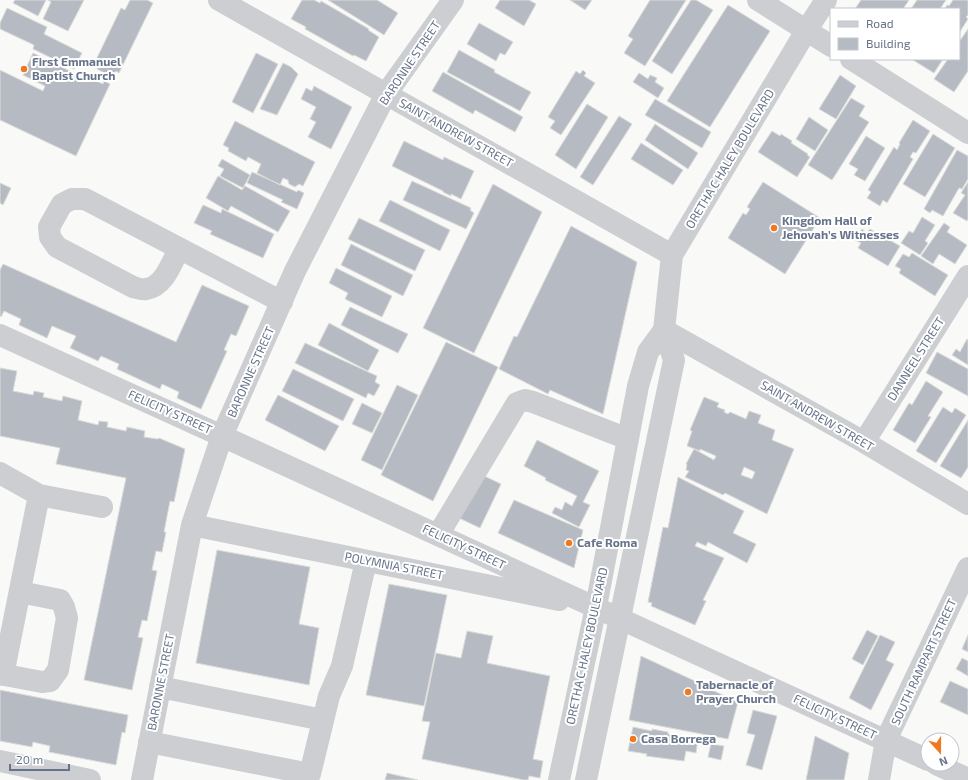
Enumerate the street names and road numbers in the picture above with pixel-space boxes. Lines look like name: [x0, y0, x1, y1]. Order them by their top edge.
street label: BARONNE STREET: [376, 18, 442, 107]
street label: ORETHA C HALEY BOULEVARD: [682, 86, 776, 231]
street label: SAINT ANDREW STREET: [397, 95, 516, 169]
street label: DANNEEL STREET: [884, 314, 946, 403]
street label: BARONNE STREET: [224, 324, 276, 419]
street label: SAINT ANDREW STREET: [758, 377, 877, 453]
street label: FELICITY STREET: [126, 386, 214, 436]
street label: FELICITY STREET: [421, 521, 508, 572]
street label: POLYMNIA STREET: [344, 549, 445, 581]
street label: ORETHA C HALEY BOULEVARD: [563, 566, 610, 726]
street label: SOUTH RAMPART STREET: [888, 596, 959, 727]
street label: BARONNE STREET: [144, 632, 176, 731]
street label: FELICITY STREET: [792, 691, 879, 742]

